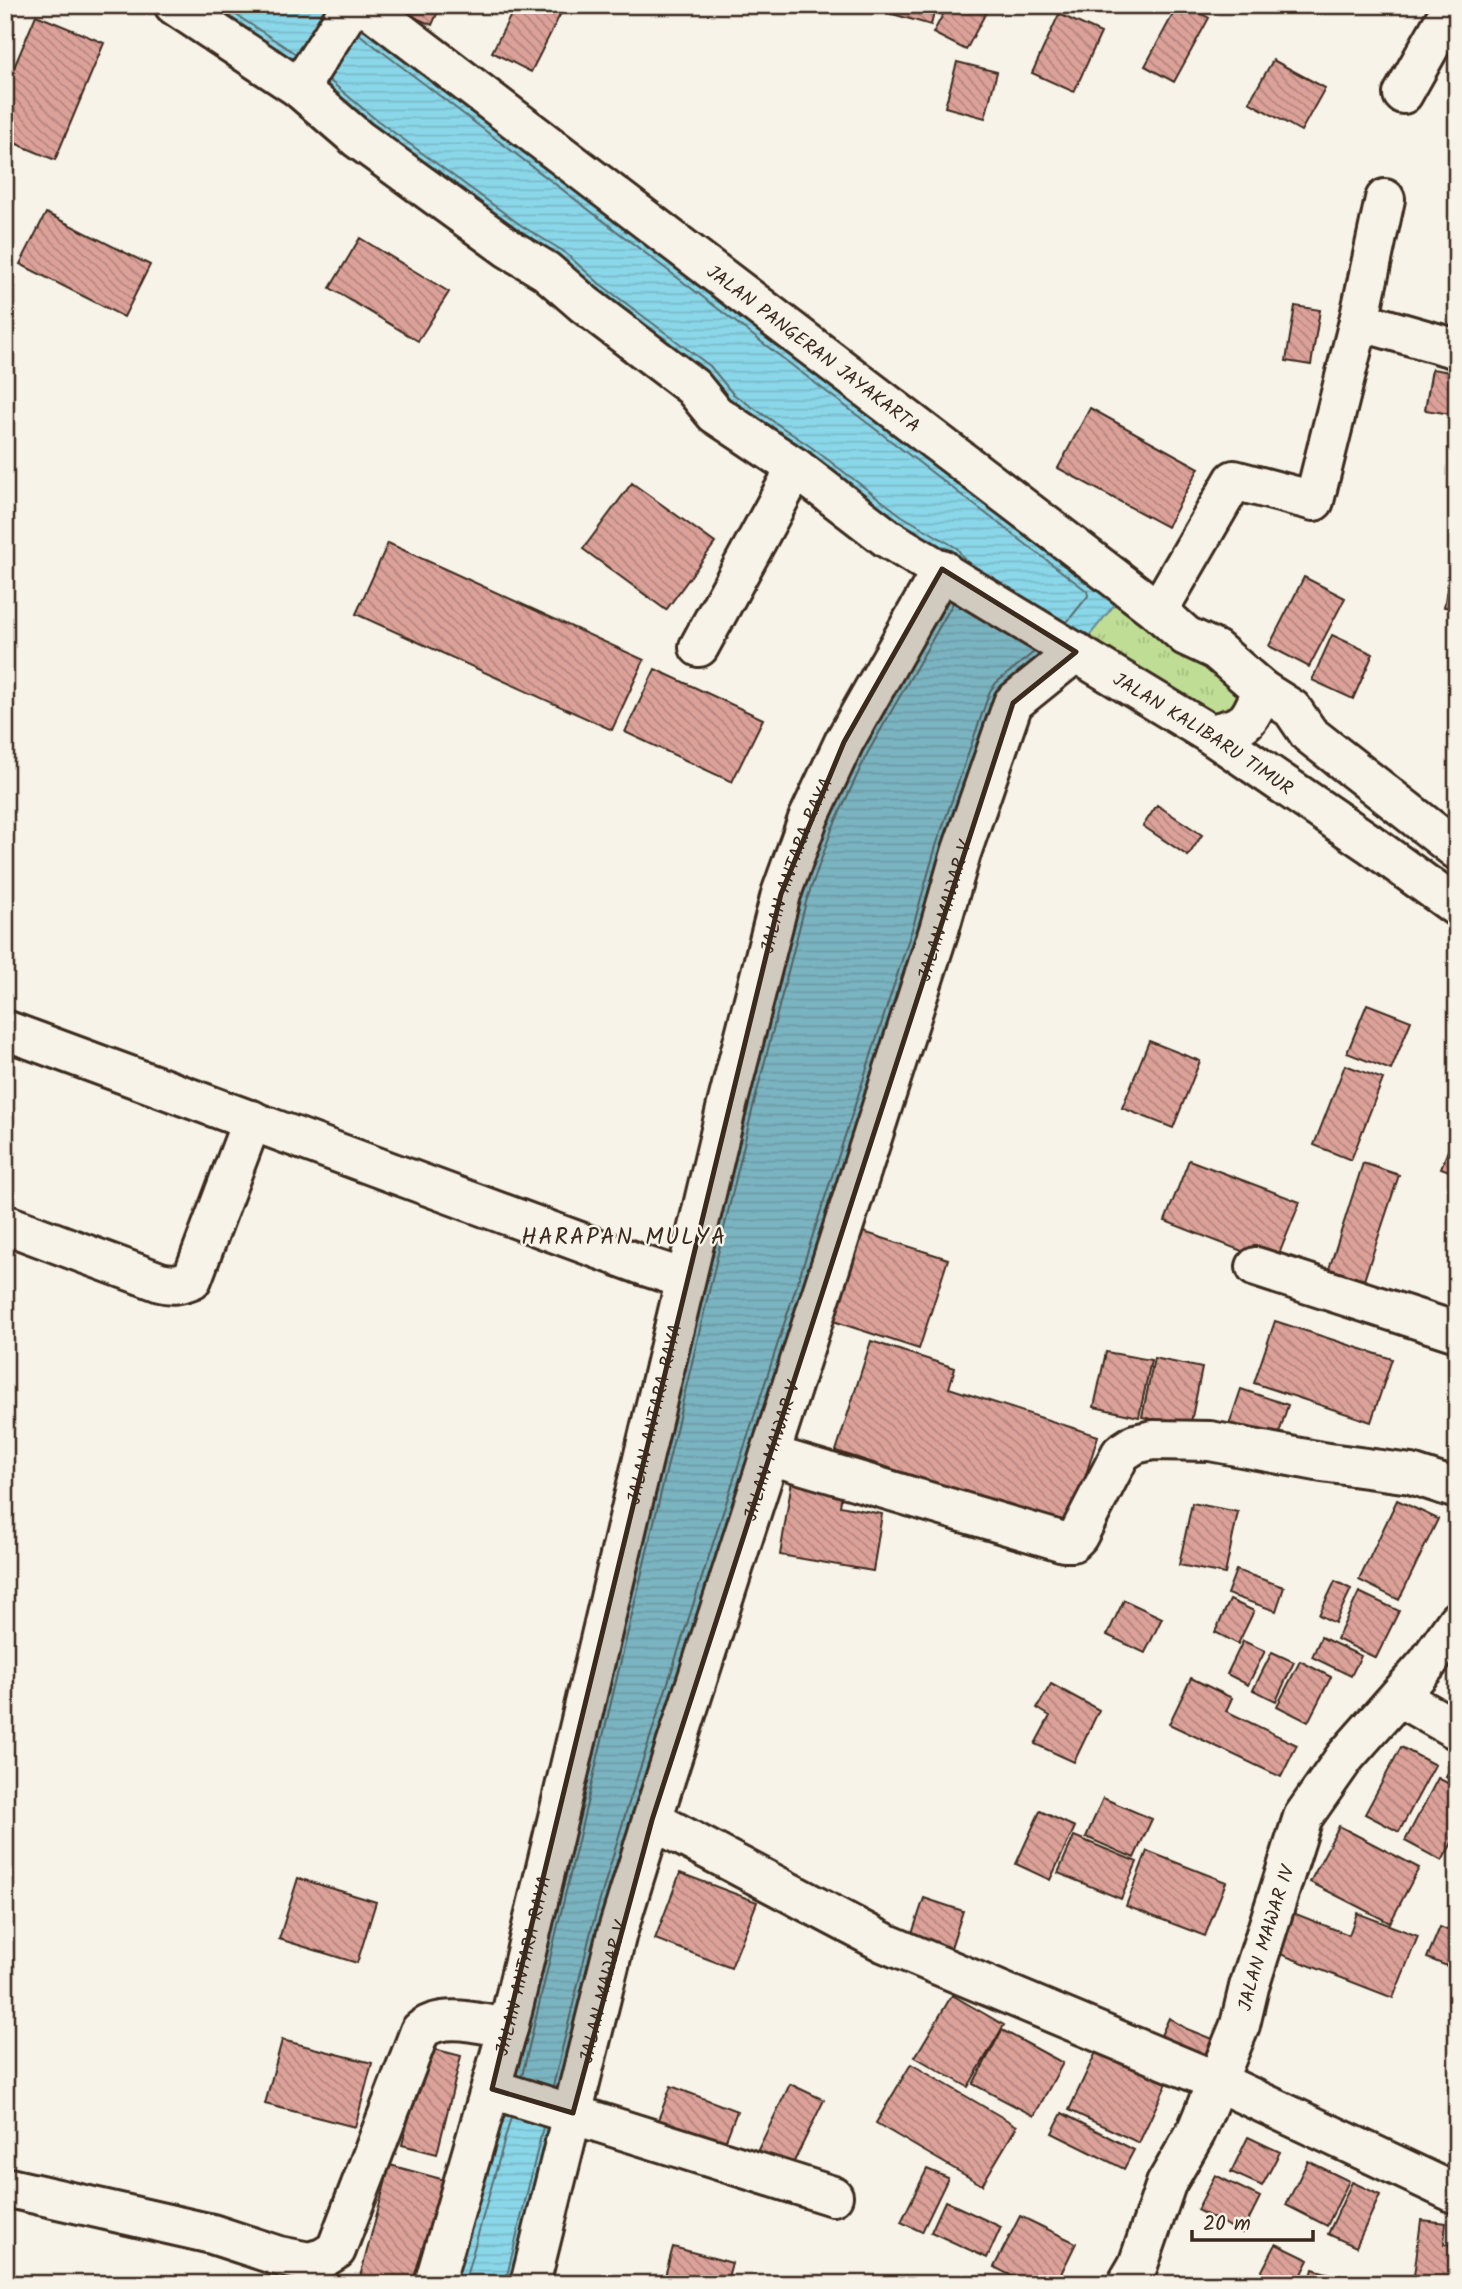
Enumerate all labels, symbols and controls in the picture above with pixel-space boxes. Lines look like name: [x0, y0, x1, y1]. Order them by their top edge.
street label: JALAN PANGERAN JAYAKARTA: [699, 258, 926, 441]
street label: JALAN KALIBARU TIMUR: [1107, 665, 1299, 804]
street label: JALAN ANTARA RAYA: [753, 773, 842, 957]
street label: JALAN MAWAR V: [911, 835, 982, 985]
district label: HARAPAN MULYA: [521, 1220, 727, 1256]
street label: JALAN ANTARA RAYA: [620, 1321, 692, 1507]
street label: JALAN MAWAR V: [737, 1376, 810, 1525]
street label: JALAN MAWAR IV: [1231, 1860, 1304, 2014]
street label: JALAN ANTARA RAYA: [488, 1872, 561, 2059]
street label: JALAN MAWAR V: [572, 1916, 637, 2066]
scale bar: [1192, 2198, 1313, 2242]
text: 20 m: [1203, 2208, 1251, 2241]

